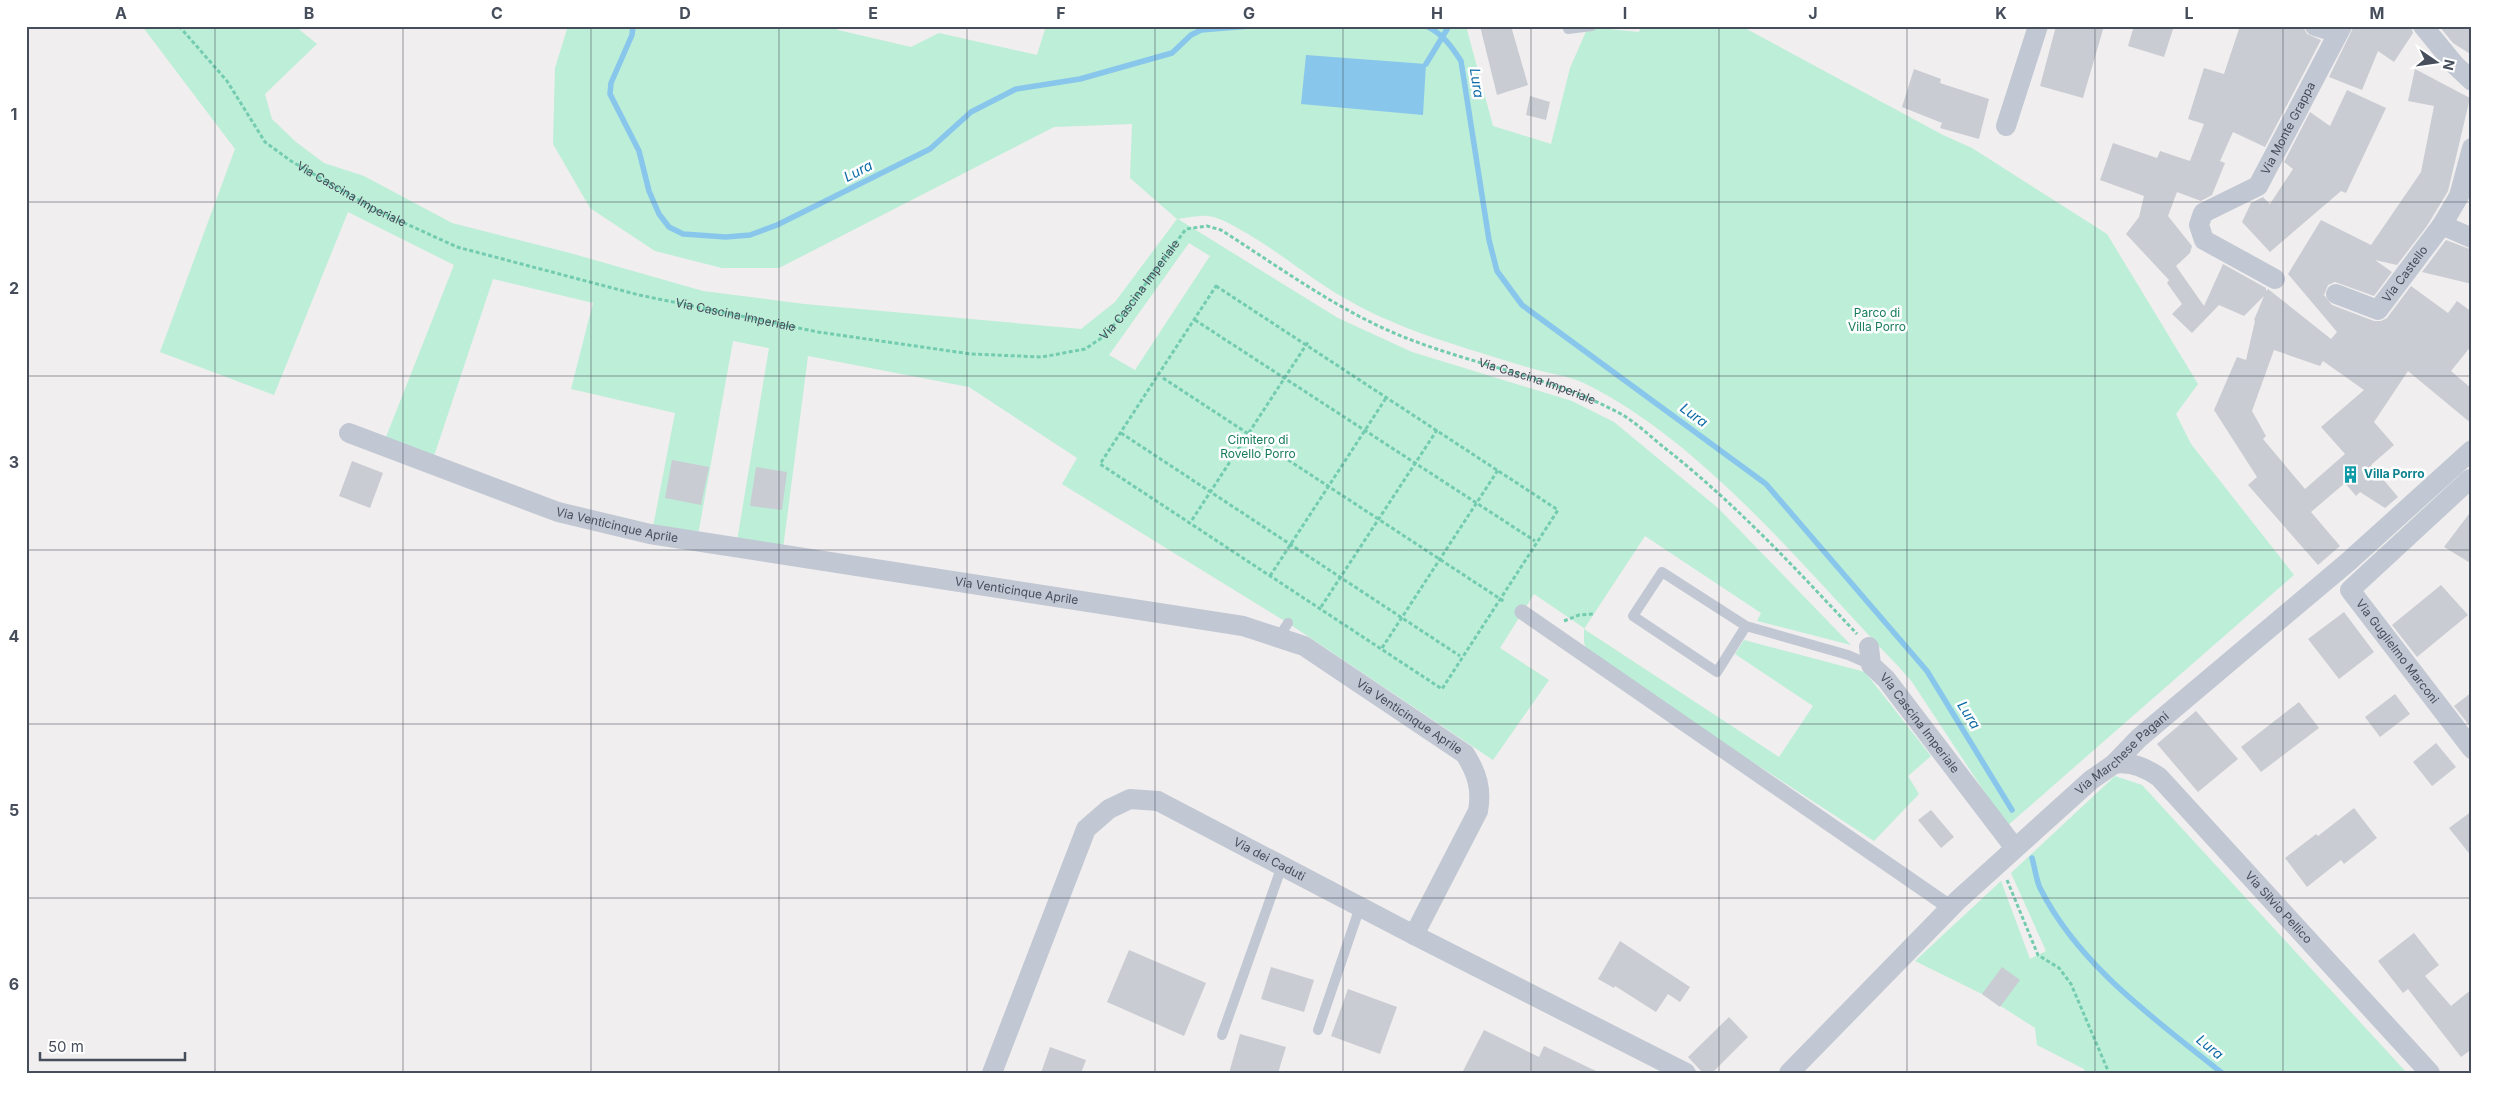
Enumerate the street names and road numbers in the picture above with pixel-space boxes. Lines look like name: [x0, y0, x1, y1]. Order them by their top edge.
street label: Via Monte Grappa: [2257, 79, 2318, 177]
street label: Via Cascina Imperiale: [294, 158, 409, 230]
street label: Via Cascina Imperiale: [1096, 237, 1183, 343]
street label: Via Castello: [2379, 242, 2431, 305]
street label: Via Cascina Imperiale: [674, 295, 797, 334]
street label: Via Cascina Imperiale: [1477, 355, 1598, 408]
street label: Via Venticinque Aprile: [555, 504, 679, 545]
street label: Via Venticinque Aprile: [954, 573, 1079, 607]
street label: Via Guglielmo Marconi: [2353, 596, 2442, 706]
street label: Via Cascina Imperiale: [1877, 669, 1963, 776]
street label: Via Venticinque Aprile: [1353, 675, 1465, 757]
street label: Via Marchese Pagani: [2072, 708, 2172, 798]
street label: Via dei Caduti: [1231, 834, 1308, 884]
street label: Via Silvio Pellico: [2242, 868, 2316, 946]

